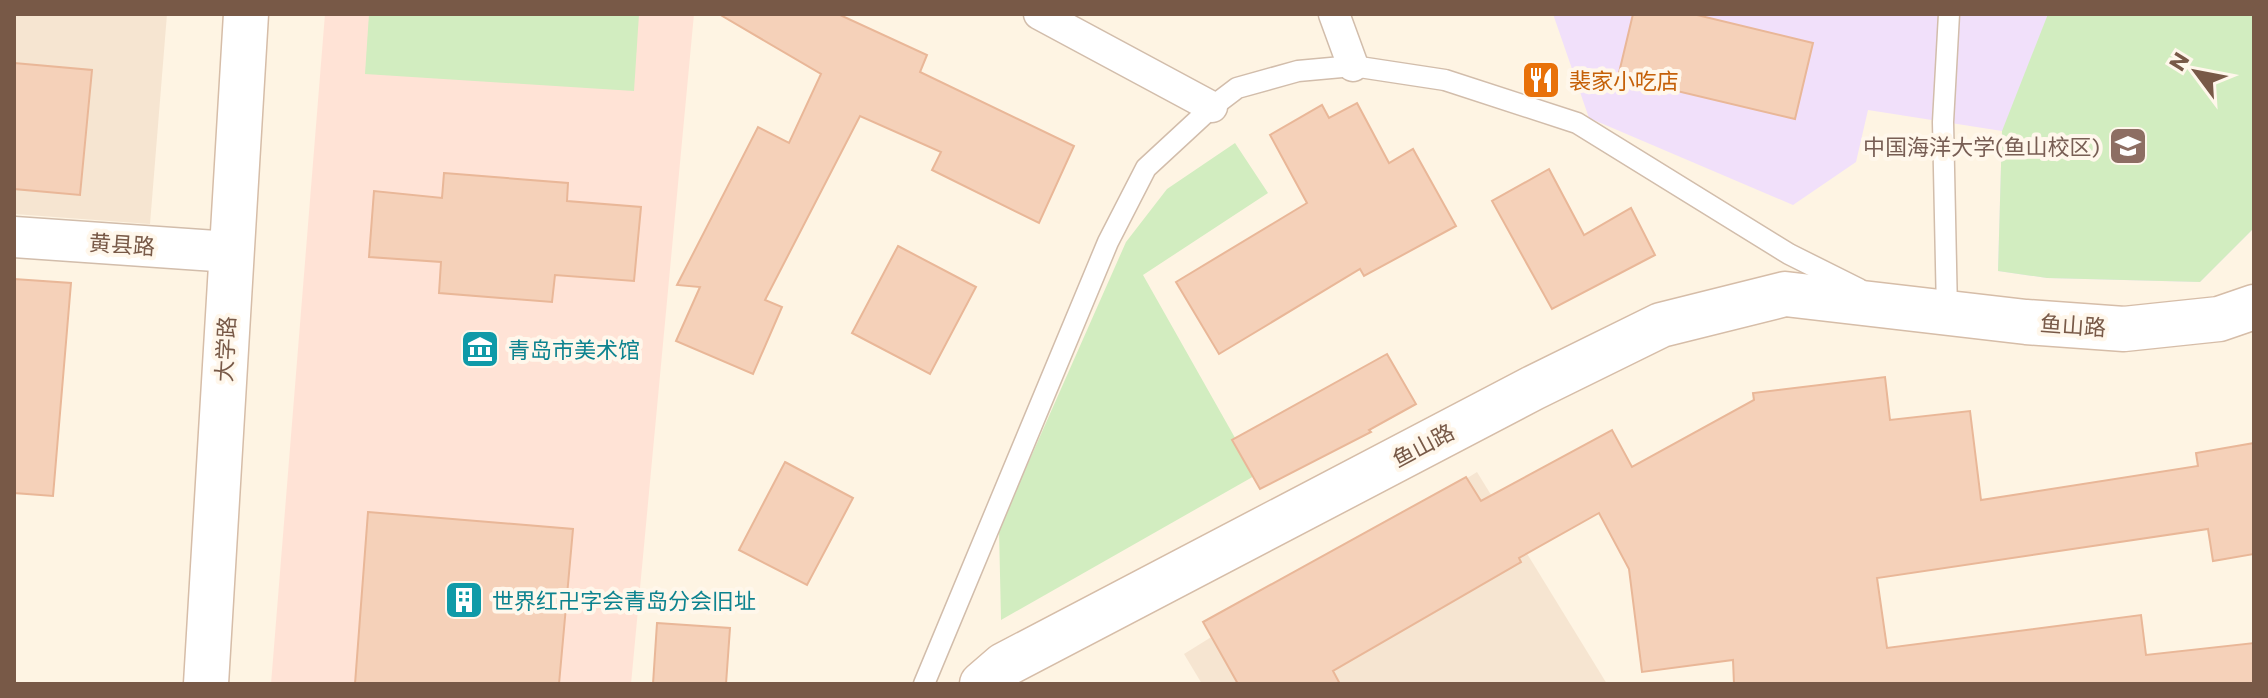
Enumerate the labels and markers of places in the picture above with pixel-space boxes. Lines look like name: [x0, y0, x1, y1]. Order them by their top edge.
restaurant icon: 裴家小吃店: [1520, 59, 1562, 101]
place label: 裴家小吃店: [1569, 67, 1679, 94]
school or university icon: 中国海洋大学(鱼山校区): [2107, 125, 2149, 167]
place label: 中国海洋大学(鱼山校区): [1863, 133, 2100, 160]
museum icon: 青岛市美术馆: [459, 328, 501, 370]
place label: 青岛市美术馆: [508, 336, 640, 363]
building icon: 世界红卍字会青岛分会旧址: [443, 579, 485, 621]
place label: 世界红卍字会青岛分会旧址: [492, 587, 756, 614]

